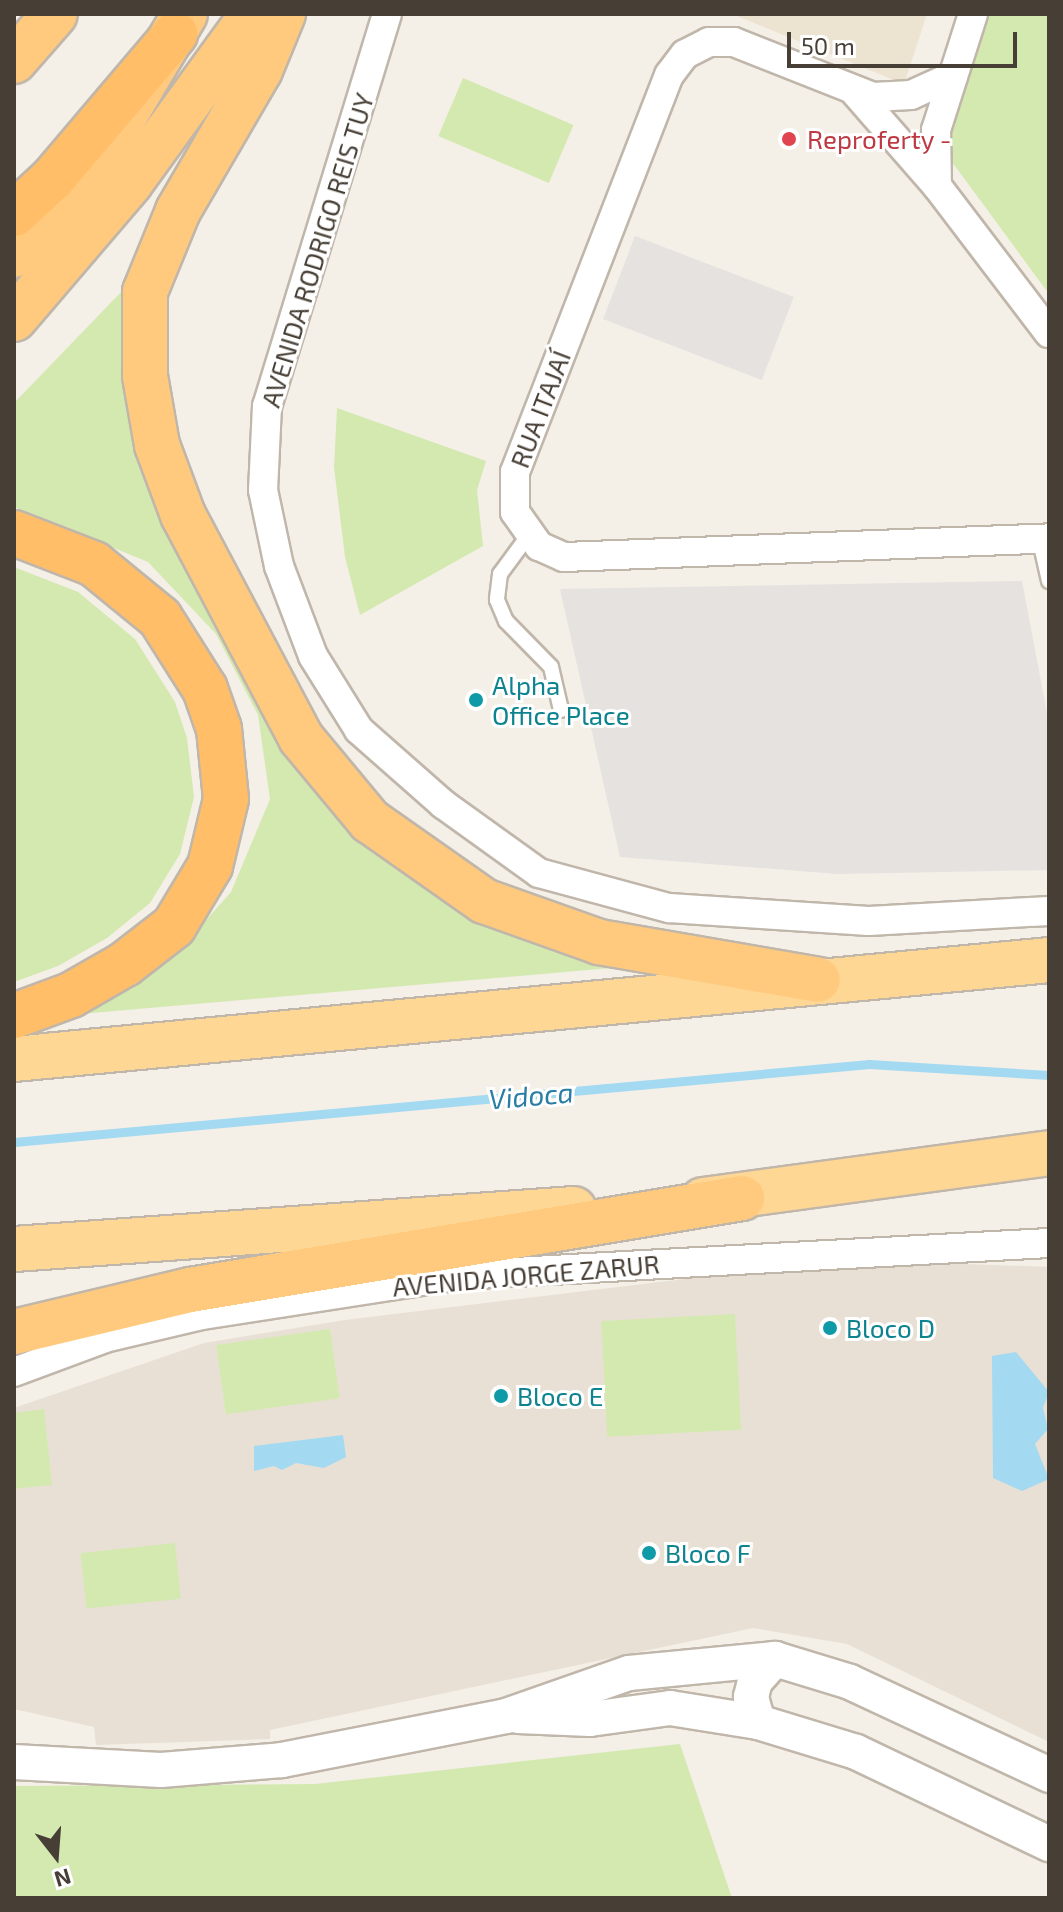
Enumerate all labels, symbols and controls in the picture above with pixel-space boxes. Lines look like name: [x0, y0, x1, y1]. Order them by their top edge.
scale bar: [791, 16, 1021, 66]
text: 50 m: [801, 31, 855, 60]
street label: AVENIDA RODRIGO REIS TUY: [254, 89, 380, 411]
place label: Reproferty -: [807, 123, 952, 155]
marker: Reproferty -: [778, 128, 800, 150]
street label: RUA ITAJAÍ: [503, 346, 577, 472]
place label: Alpha Office Place: [492, 669, 630, 730]
marker: Alpha Office Place: [467, 691, 485, 709]
water label: Vidoca: [487, 1075, 575, 1115]
street label: AVENIDA JORGE ZARUR: [391, 1248, 661, 1302]
place label: Bloco D: [846, 1312, 935, 1344]
marker: Bloco D: [821, 1319, 839, 1337]
place label: Bloco E: [517, 1380, 603, 1412]
marker: Bloco E: [492, 1387, 510, 1405]
place label: Bloco F: [665, 1537, 751, 1569]
marker: Bloco F: [640, 1544, 658, 1562]
north arrow: [16, 1816, 96, 1896]
text: N: [52, 1864, 74, 1894]

